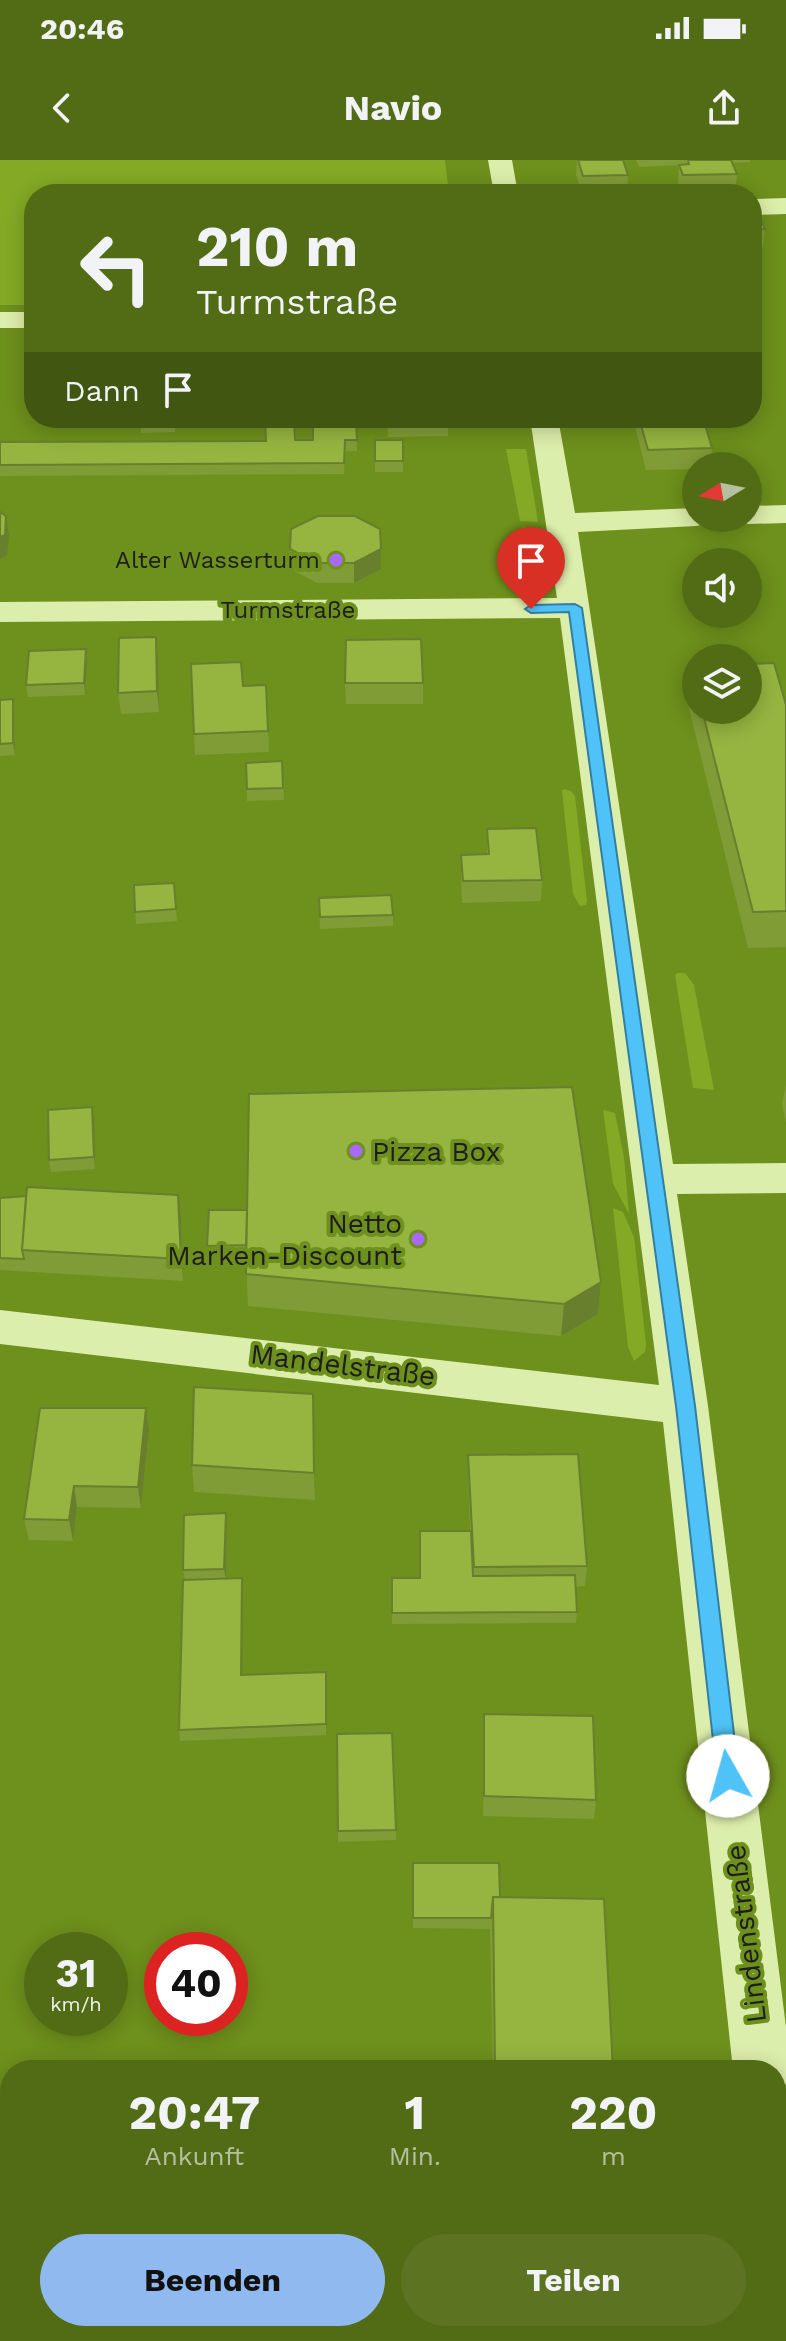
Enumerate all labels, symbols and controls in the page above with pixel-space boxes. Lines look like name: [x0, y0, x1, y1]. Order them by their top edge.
text: 20:46: [40, 11, 124, 46]
icon: back: [40, 86, 84, 130]
icon: share: [702, 86, 746, 130]
text: Navio: [344, 87, 442, 129]
text: 210 m: [196, 214, 358, 280]
icon: left: [64, 216, 168, 320]
text: Turmstraße: [196, 281, 398, 323]
icon: arrive: [156, 368, 200, 412]
text: Dann: [64, 373, 140, 408]
north arrow: [682, 452, 762, 532]
map controls: [682, 452, 762, 724]
pin: [497, 527, 565, 609]
icon: arrive: [509, 539, 553, 583]
place label: Alter Wasserturm: [115, 546, 320, 574]
button: sound: [682, 548, 762, 628]
marker: Alter Wasserturm: [327, 551, 345, 569]
street label: Turmstraße: [221, 596, 355, 624]
button: layers: [682, 644, 762, 724]
place label: Pizza Box: [372, 1135, 501, 1168]
marker: Pizza Box: [347, 1142, 365, 1160]
place label: Netto Marken-Discount: [167, 1207, 402, 1272]
marker: Netto Marken-Discount: [409, 1230, 427, 1248]
street label: Mandelstraße: [249, 1337, 437, 1393]
position arrow: [686, 1734, 770, 1818]
street label: Lindenstraße: [719, 1843, 773, 2025]
speed limit sign: 40: [144, 1932, 248, 2036]
text: 31: [56, 1950, 96, 1997]
text: km/h: [50, 1992, 102, 2016]
text: 20:47: [128, 2084, 260, 2141]
text: 1: [404, 2084, 425, 2141]
text: 220: [569, 2084, 658, 2141]
text: Ankunft: [144, 2141, 244, 2171]
text: Min.: [389, 2141, 441, 2171]
text: m: [601, 2141, 626, 2171]
button: Beenden: [40, 2234, 385, 2326]
button: Teilen: [401, 2234, 746, 2326]

